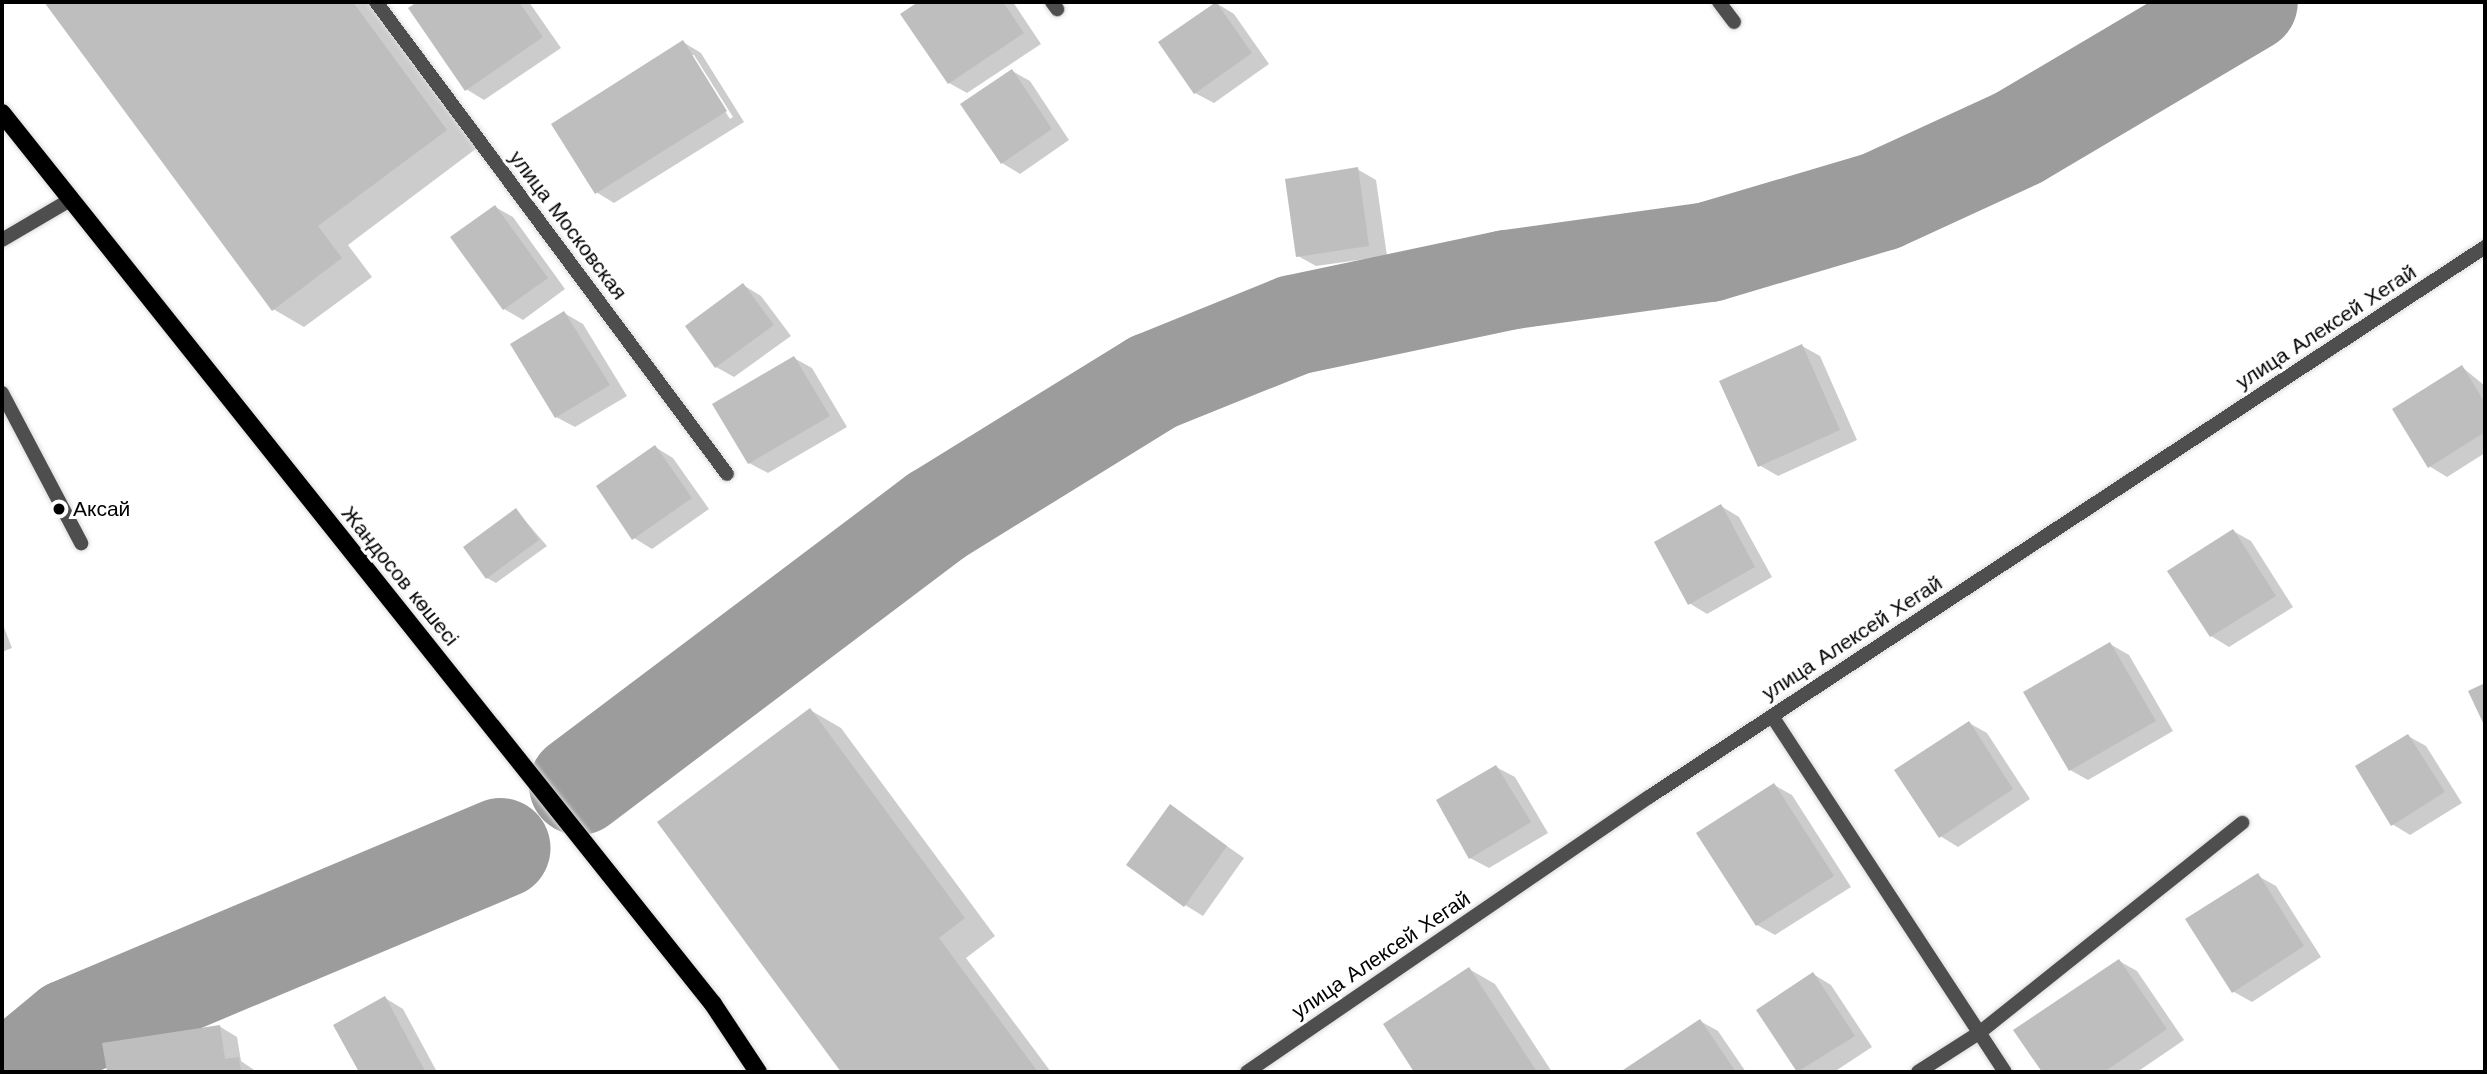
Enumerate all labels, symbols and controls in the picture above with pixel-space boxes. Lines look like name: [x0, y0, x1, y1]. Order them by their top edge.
street label: улица Московская: [504, 146, 632, 304]
street label: улица Алексей Хегай: [2231, 259, 2421, 395]
place label: Аксай: [73, 496, 130, 522]
marker: Аксай: [51, 501, 67, 517]
street label: Жандосов көшесі: [336, 501, 464, 651]
street label: улица Алексей Хегай: [1757, 570, 1947, 706]
street label: улица Алексей Хегай: [1287, 886, 1475, 1024]

